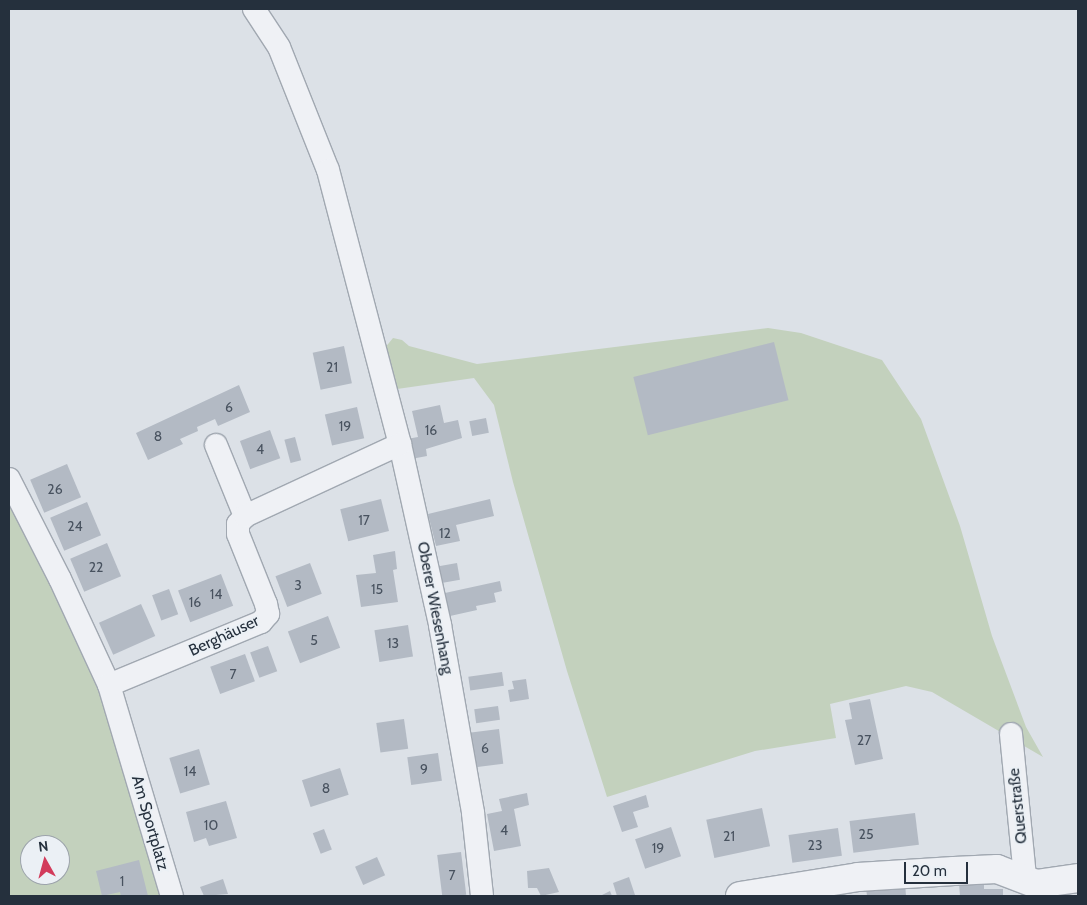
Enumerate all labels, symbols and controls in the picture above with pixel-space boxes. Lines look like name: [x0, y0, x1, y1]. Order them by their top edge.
house number: 21: [326, 359, 338, 375]
house number: 6: [225, 399, 233, 415]
house number: 19: [339, 418, 351, 434]
house number: 16: [425, 422, 437, 438]
house number: 8: [154, 428, 162, 444]
house number: 4: [256, 441, 264, 457]
house number: 26: [47, 481, 63, 497]
house number: 17: [358, 512, 370, 528]
house number: 24: [67, 518, 83, 534]
house number: 12: [439, 525, 451, 541]
street label: Oberer Wiesenhang: [413, 540, 457, 676]
house number: 22: [89, 559, 103, 575]
house number: 3: [294, 577, 302, 593]
house number: 15: [371, 581, 383, 597]
house number: 14: [210, 586, 222, 602]
house number: 16: [189, 594, 201, 610]
street label: Berghäuser: [186, 611, 262, 661]
house number: 5: [310, 632, 318, 648]
house number: 13: [387, 635, 399, 651]
house number: 7: [229, 666, 237, 682]
house number: 27: [857, 732, 871, 748]
house number: 6: [481, 740, 489, 756]
house number: 9: [420, 761, 428, 777]
house number: 14: [184, 763, 196, 779]
street label: Querstraße: [1004, 767, 1032, 845]
street label: Am Sportplatz: [127, 773, 173, 873]
house number: 8: [322, 780, 330, 796]
house number: 10: [204, 817, 218, 833]
house number: 4: [500, 822, 508, 838]
house number: 25: [859, 826, 873, 842]
house number: 21: [723, 828, 735, 844]
north arrow: [20, 835, 70, 885]
text: N: [37, 837, 49, 856]
house number: 23: [808, 837, 822, 853]
house number: 19: [652, 840, 664, 856]
scale bar: [907, 852, 971, 884]
text: 20 m: [912, 862, 947, 880]
house number: 7: [448, 867, 456, 883]
house number: 1: [120, 873, 124, 889]

